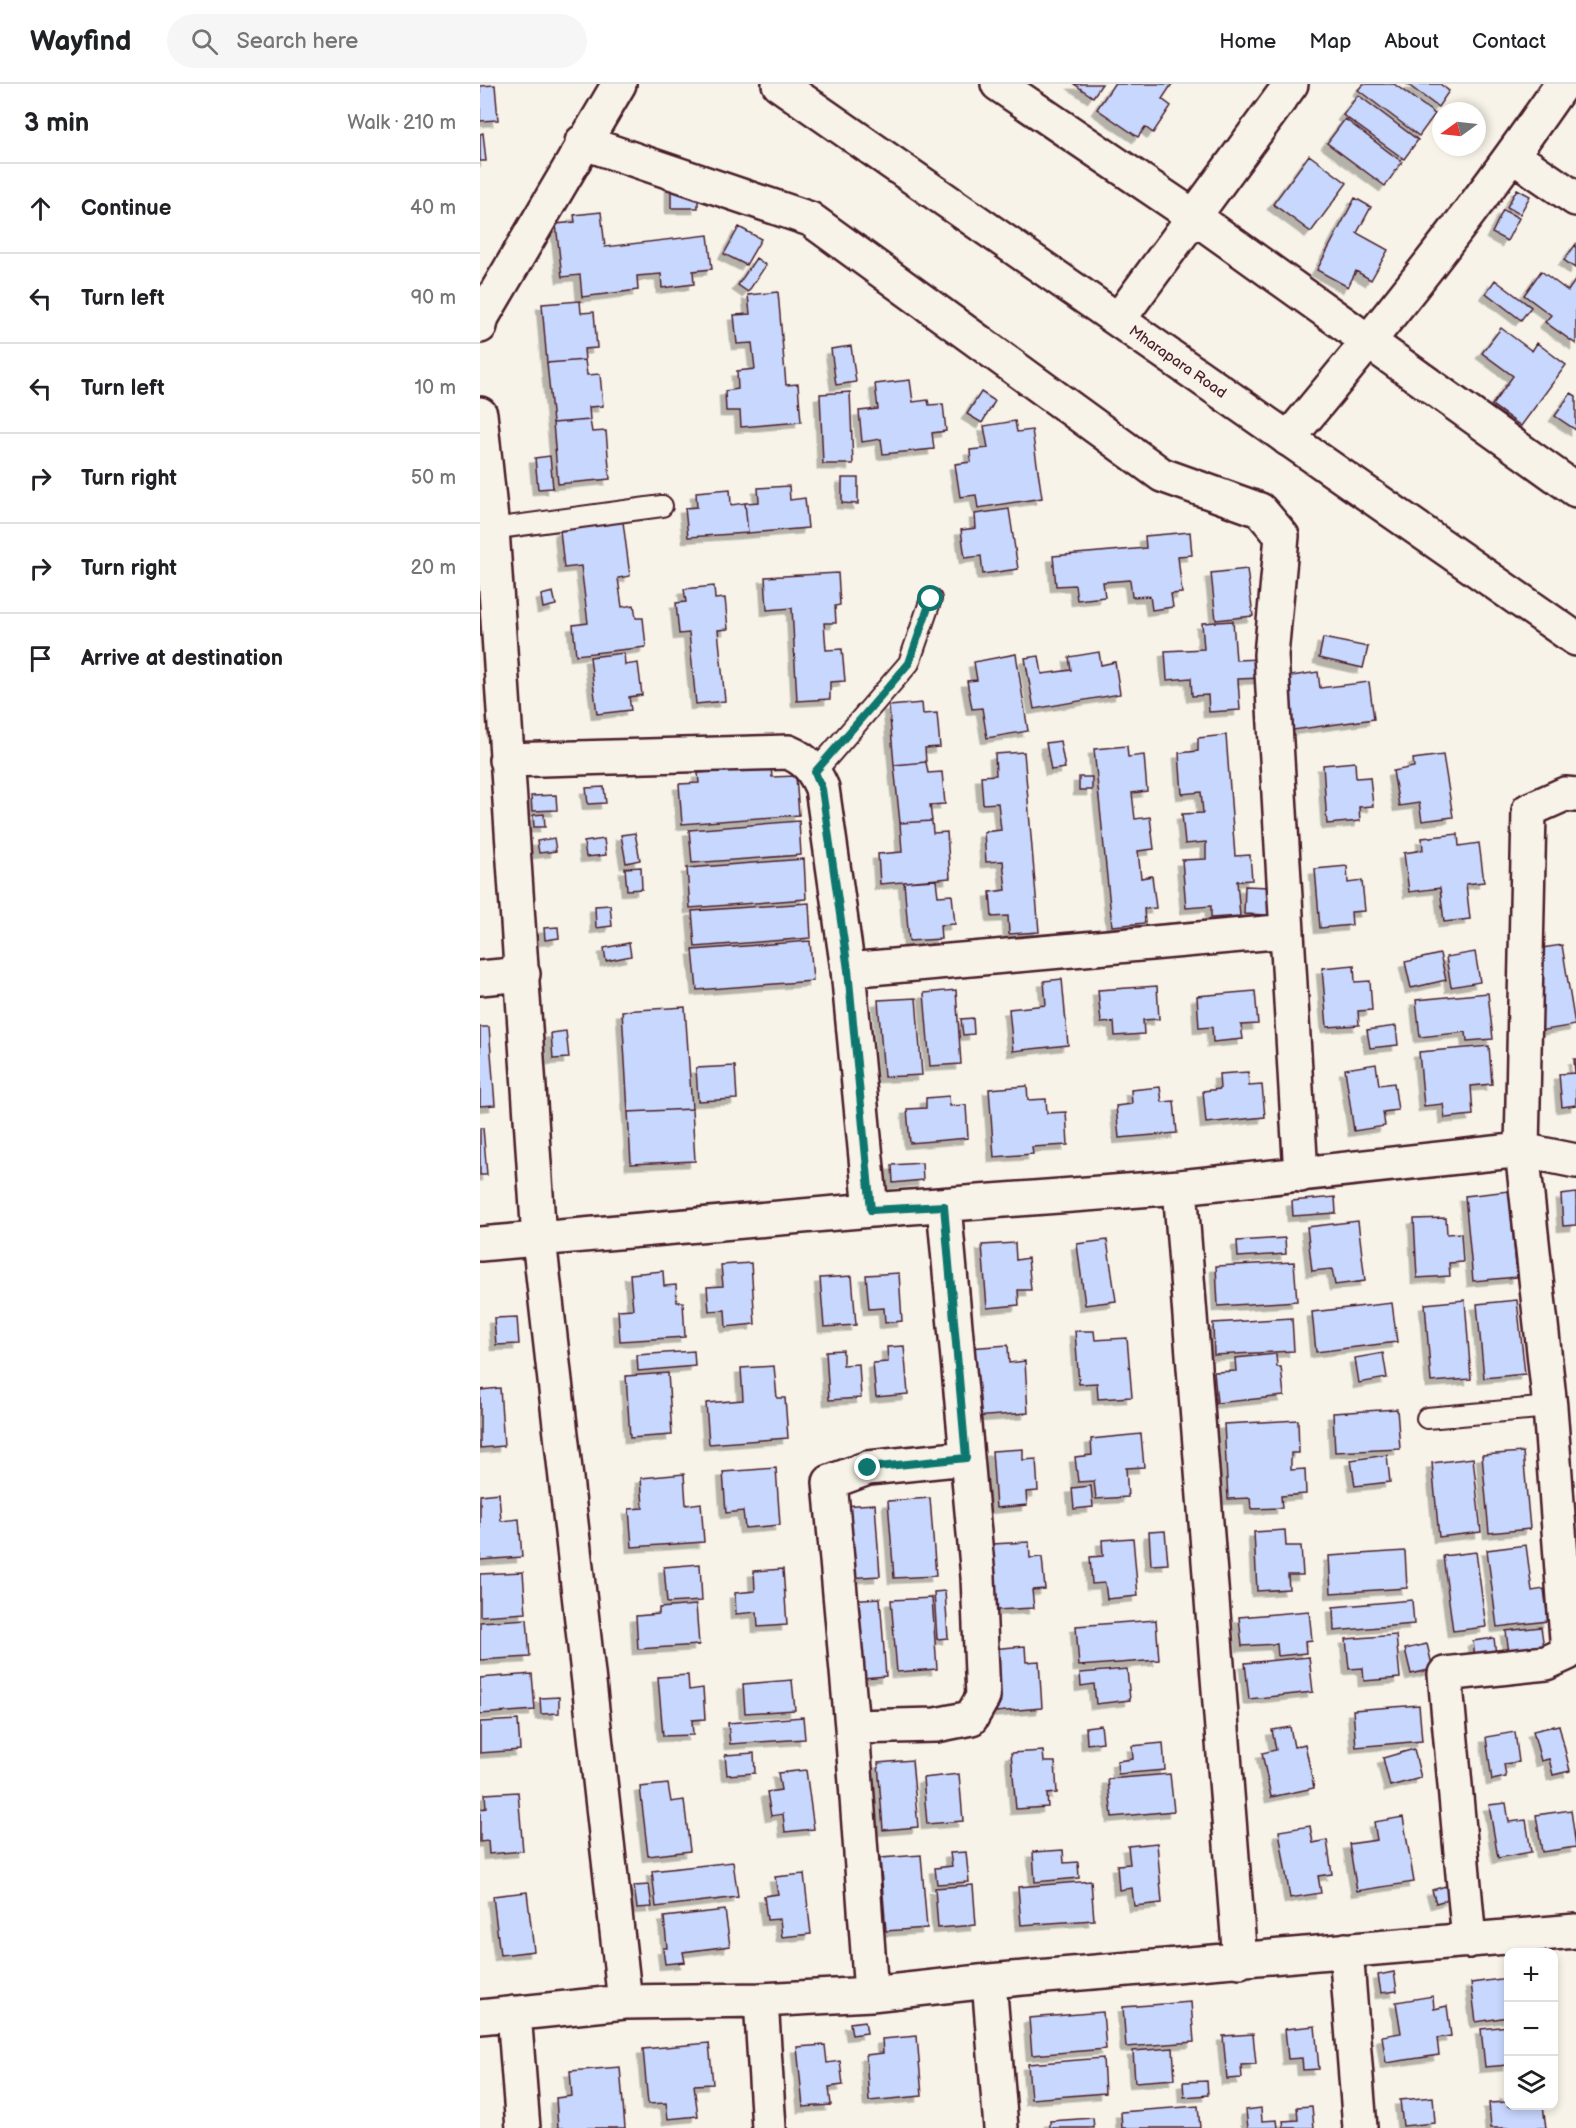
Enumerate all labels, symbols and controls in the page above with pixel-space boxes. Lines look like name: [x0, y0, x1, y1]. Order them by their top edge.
search box: [167, 14, 587, 68]
text: Wayfind: [30, 25, 131, 58]
icon: search: [188, 25, 221, 58]
text: Search here: [236, 28, 358, 55]
text: Home: [1219, 29, 1276, 54]
text: Map: [1309, 29, 1351, 54]
text: About: [1384, 29, 1439, 54]
text: Contact: [1472, 29, 1546, 54]
north arrow: [1432, 102, 1486, 156]
text: 3 min: [24, 108, 89, 139]
text: Walk · 210 m: [347, 111, 456, 135]
icon: ahead: [24, 192, 57, 225]
text: Continue: [81, 195, 171, 222]
text: 40 m: [410, 196, 456, 220]
icon: left: [24, 282, 57, 315]
text: Turn left: [81, 285, 165, 312]
text: 90 m: [411, 286, 456, 310]
street label: Mharapara Road: [1125, 322, 1230, 403]
icon: left: [24, 372, 57, 405]
text: Turn left: [81, 375, 165, 402]
text: 10 m: [415, 376, 456, 400]
icon: right: [24, 462, 57, 495]
text: Turn right: [81, 465, 177, 492]
text: 50 m: [411, 466, 456, 490]
icon: right: [24, 552, 57, 585]
text: Turn right: [81, 555, 177, 582]
text: 20 m: [411, 556, 456, 580]
route start: [917, 585, 943, 611]
icon: arrive: [24, 642, 57, 675]
text: Arrive at destination: [81, 645, 283, 672]
route end: [854, 1454, 880, 1480]
map controls: [1504, 1948, 1558, 2110]
button: +: [1504, 1948, 1558, 2002]
button: −: [1504, 2002, 1558, 2056]
button: layers: [1504, 2056, 1558, 2110]

